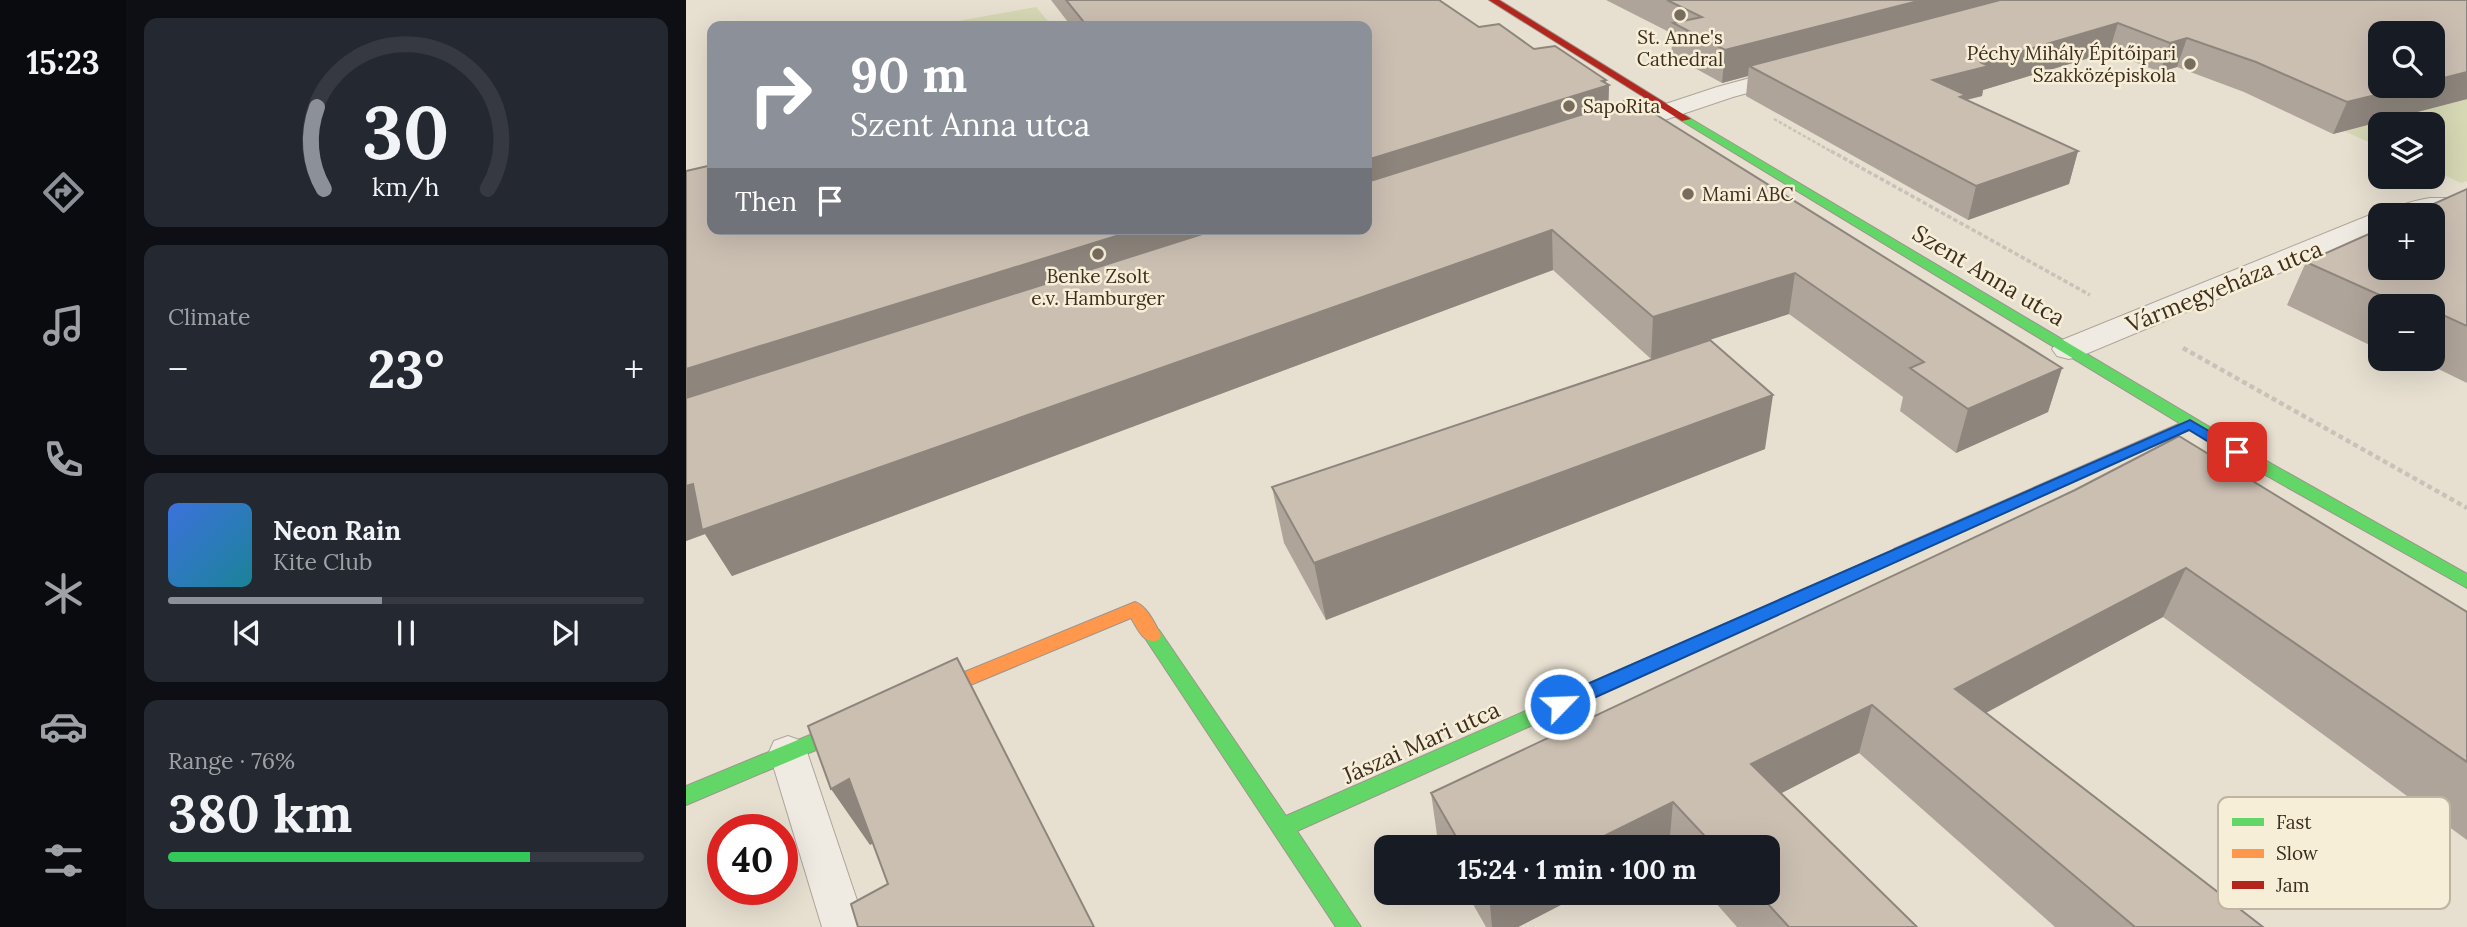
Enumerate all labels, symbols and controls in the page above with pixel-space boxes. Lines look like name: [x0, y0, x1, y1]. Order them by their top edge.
marker: St. Anne's Cathedral: [1672, 7, 1688, 23]
map controls: [2368, 21, 2445, 371]
button: search: [2368, 21, 2445, 98]
place label: St. Anne's Cathedral: [1637, 25, 1723, 71]
place label: Péchy Mihály Építőipari Szakközépiskola: [1967, 41, 2176, 87]
text: 15:23: [26, 42, 100, 83]
text: 90 m: [850, 43, 967, 105]
icon: right: [735, 49, 826, 140]
marker: Péchy Mihály Építőipari Szakközépiskola: [2182, 56, 2198, 72]
text: 30: [362, 86, 450, 179]
place label: SapoRita: [1583, 94, 1661, 118]
marker: SapoRita: [1561, 98, 1577, 114]
text: Szent Anna utca: [850, 104, 1090, 145]
button: layers: [2368, 112, 2445, 189]
icon: directions: [39, 168, 88, 217]
text: km/h: [372, 170, 440, 202]
icon: arrive: [811, 182, 849, 220]
place label: Mami ABC: [1702, 182, 1794, 206]
text: Then: [735, 185, 797, 218]
marker: Mami ABC: [1680, 186, 1696, 202]
button: +: [2368, 203, 2445, 280]
street label: Szent Anna utca: [1908, 218, 2071, 332]
street label: Vármegyeháza utca: [2121, 233, 2326, 339]
marker: Benke Zsolt e.v. Hamburger: [1090, 246, 1106, 262]
place label: Benke Zsolt e.v. Hamburger: [1031, 264, 1166, 310]
button: −: [2368, 294, 2445, 371]
icon: music: [39, 301, 88, 350]
text: Climate: [168, 302, 250, 331]
text: 23°: [368, 336, 444, 402]
text: −: [168, 345, 188, 393]
text: +: [624, 345, 644, 393]
pin: [2207, 422, 2267, 482]
icon: arrive: [2218, 433, 2256, 471]
icon: phone: [39, 435, 88, 484]
text: Neon Rain: [273, 514, 401, 547]
text: Kite Club: [273, 547, 372, 576]
icon: climate: [39, 569, 88, 618]
icon: previous: [228, 614, 266, 652]
icon: pause: [387, 614, 425, 652]
icon: next: [546, 614, 584, 652]
position arrow: [1523, 667, 1597, 741]
street label: Jászai Mari utca: [1337, 694, 1504, 790]
icon: car: [39, 702, 88, 751]
text: Range · 76%: [168, 746, 295, 775]
text: 380 km: [168, 780, 352, 846]
legend: [2218, 797, 2450, 909]
text: Fast: [2276, 810, 2312, 834]
speed limit sign: 40: [707, 814, 798, 905]
icon: filters: [39, 836, 88, 885]
text: Slow: [2276, 841, 2319, 865]
text: 15:24 · 1 min · 100 m: [1457, 853, 1697, 886]
text: Jam: [2275, 873, 2310, 897]

